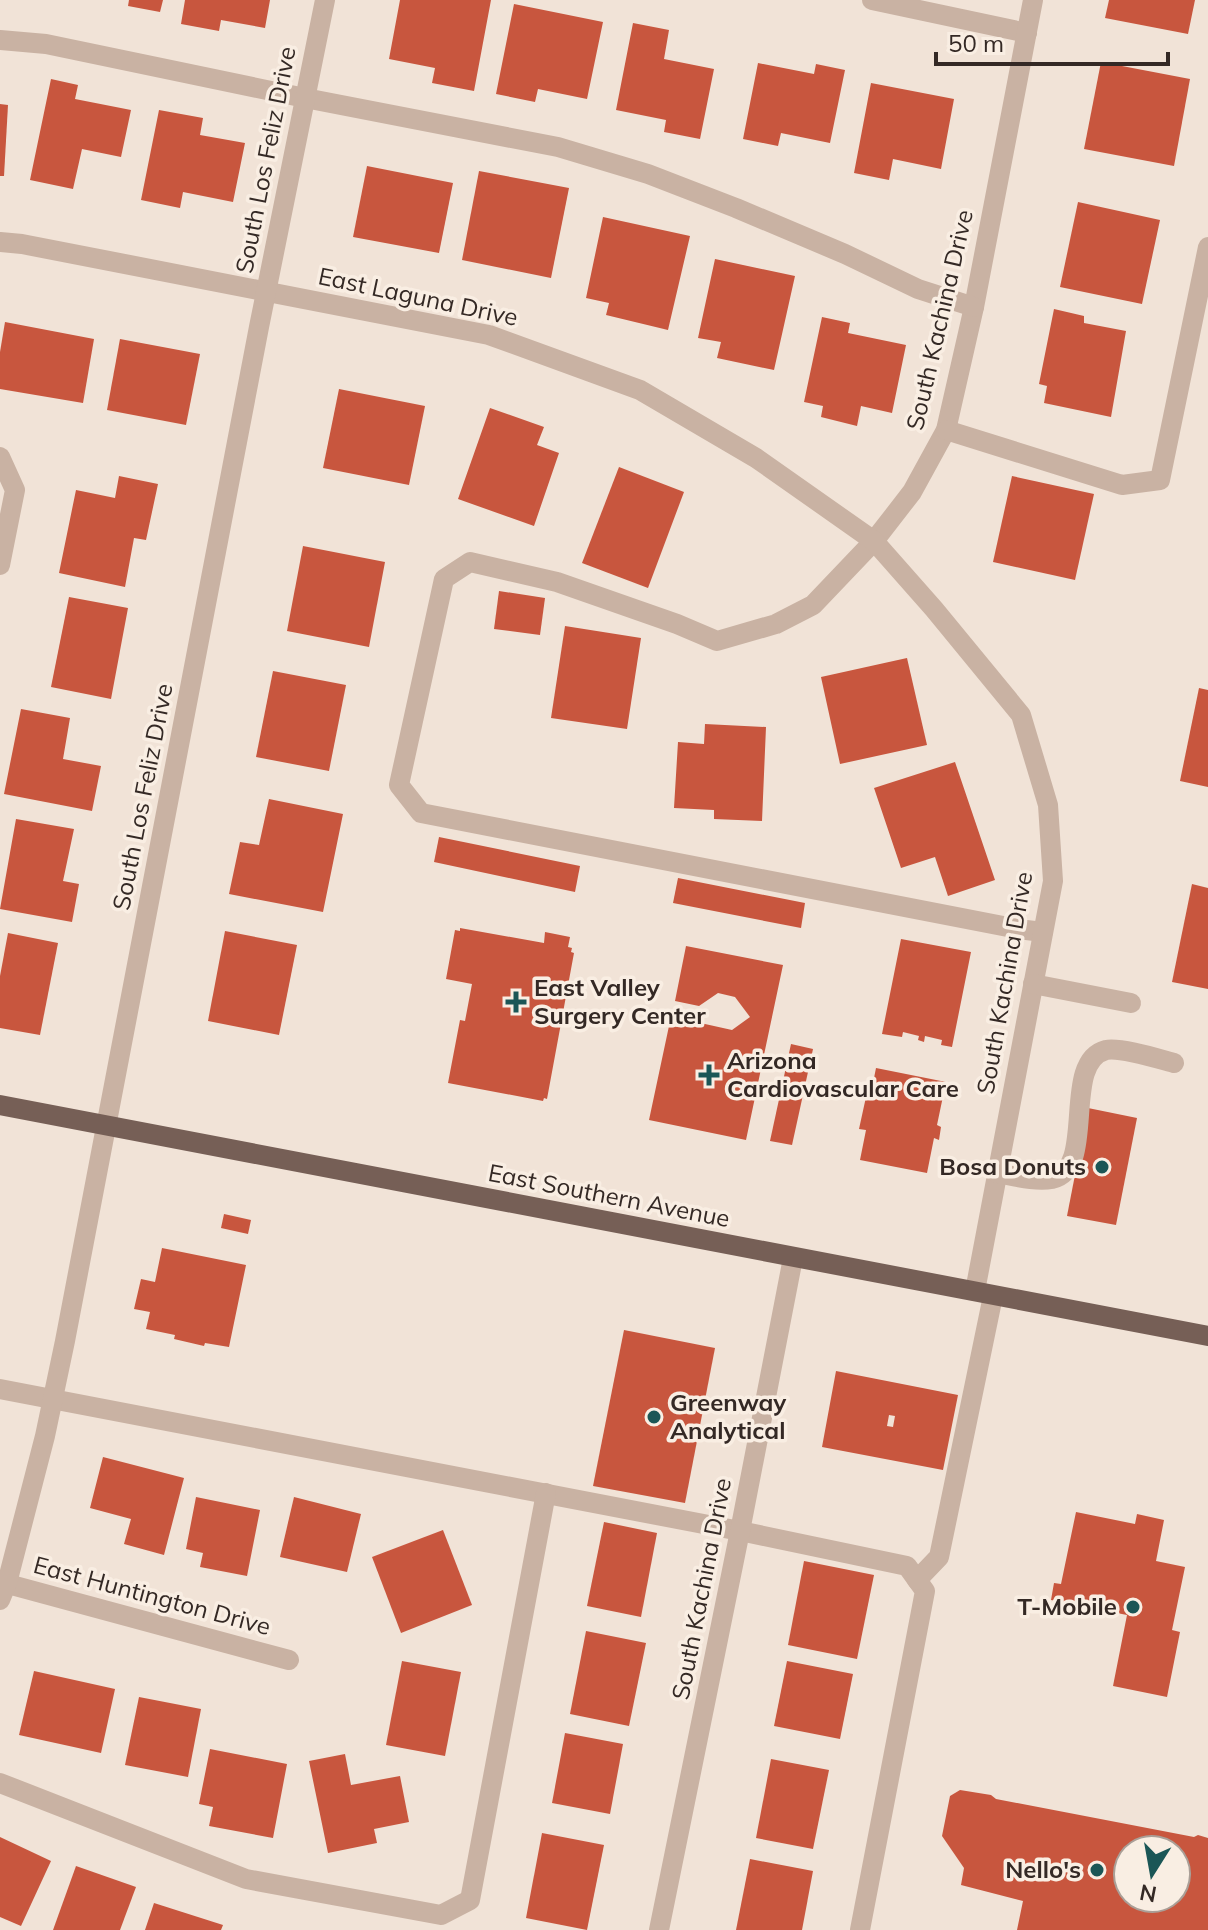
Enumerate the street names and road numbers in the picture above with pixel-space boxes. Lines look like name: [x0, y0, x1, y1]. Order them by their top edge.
street label: South Los Feliz Drive: [228, 44, 302, 276]
street label: South Kachina Drive: [899, 207, 979, 433]
street label: East Laguna Drive: [316, 260, 521, 332]
street label: South Los Feliz Drive: [105, 681, 179, 913]
street label: South Kachina Drive: [970, 869, 1038, 1096]
street label: East Southern Avenue: [486, 1157, 733, 1233]
street label: South Kachina Drive: [665, 1475, 737, 1702]
street label: East Huntington Drive: [31, 1549, 274, 1641]

